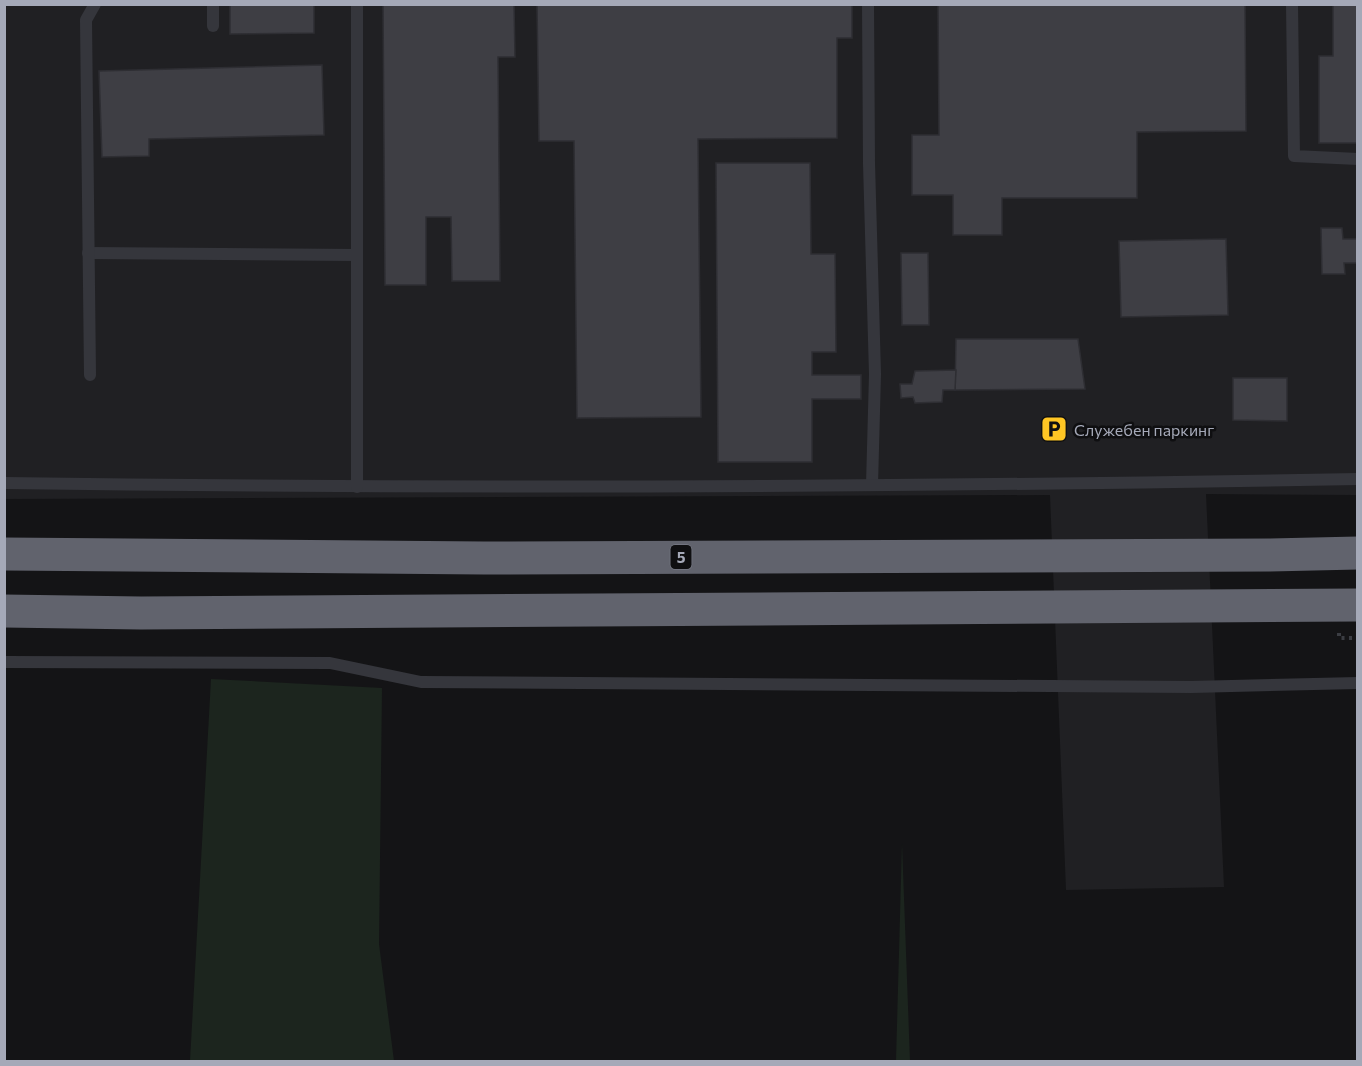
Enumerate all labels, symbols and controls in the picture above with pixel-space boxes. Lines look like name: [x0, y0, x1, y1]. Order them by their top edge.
parking icon: Служебен паркинг: [1039, 414, 1069, 444]
place label: Служебен паркинг: [1074, 420, 1214, 439]
road number: 5: [670, 545, 692, 569]

